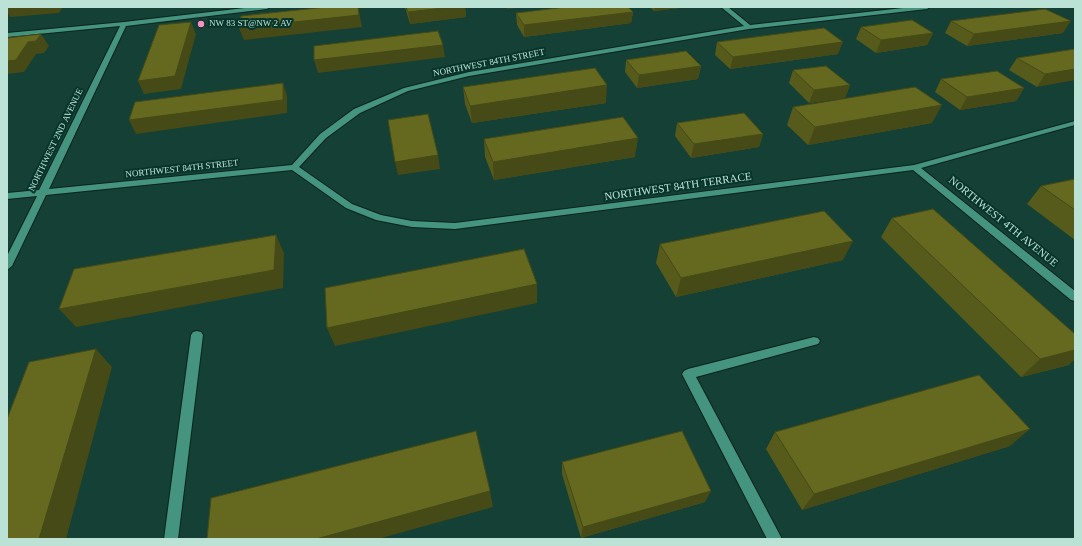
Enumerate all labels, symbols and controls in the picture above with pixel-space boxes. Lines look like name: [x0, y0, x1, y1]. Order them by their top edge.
marker: NW 83 ST@NW 2 AV: [196, 19, 206, 29]
place label: NW 83 ST@NW 2 AV: [209, 19, 292, 29]
street label: NORTHWEST 84TH STREET: [432, 47, 546, 79]
street label: NORTHWEST 2ND AVENUE: [26, 87, 86, 193]
street label: NORTHWEST 84TH STREET: [125, 158, 239, 180]
street label: NORTHWEST 84TH TERRACE: [604, 170, 752, 204]
street label: NORTHWEST 4TH AVENUE: [946, 174, 1060, 270]

